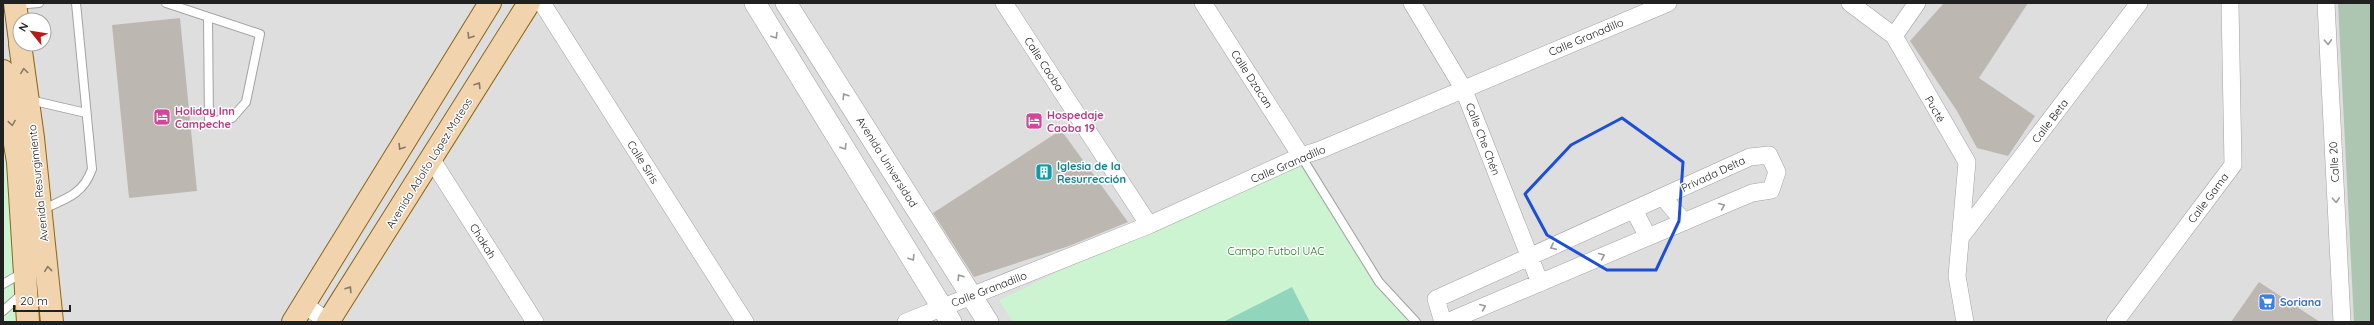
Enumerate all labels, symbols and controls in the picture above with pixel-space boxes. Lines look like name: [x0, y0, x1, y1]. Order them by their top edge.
north arrow: [12, 12, 52, 52]
street label: Calle Granadillo: [1546, 15, 1626, 59]
text: N: [15, 20, 31, 34]
one-way arrow: [467, 32, 474, 39]
one-way arrow: [771, 32, 778, 39]
street label: Calle Caoba: [1021, 34, 1067, 94]
one-way arrow: [2324, 39, 2333, 45]
street label: Calle Dzacan: [1228, 47, 1276, 111]
one-way arrow: [20, 68, 29, 74]
one-way arrow: [473, 82, 481, 89]
street label: Pucté: [1922, 93, 1948, 125]
one-way arrow: [843, 94, 850, 101]
street label: Avenida Adolfo López Mateos: [383, 95, 475, 231]
street label: Calle Beta: [2029, 96, 2071, 146]
street label: Calle Che Chén: [1463, 101, 1503, 177]
place label: Holiday Inn Campeche: [175, 104, 235, 131]
hotel icon: Holiday Inn Campeche: [152, 107, 172, 127]
place label: Hospedaje Caoba 19: [1047, 108, 1104, 135]
hotel icon: Hospedaje Caoba 19: [1024, 111, 1044, 131]
street label: Avenida Universidad: [853, 114, 921, 210]
one-way arrow: [7, 120, 15, 126]
street label: Avenida Resurgimiento: [25, 124, 51, 242]
street label: Calle Siris: [624, 138, 662, 186]
street label: Calle 20: [2326, 141, 2342, 183]
street label: Calle Granadillo: [1248, 142, 1328, 186]
one-way arrow: [399, 143, 406, 150]
one-way arrow: [839, 143, 846, 150]
street label: Privada Delta: [1679, 153, 1747, 195]
place label: Iglesia de la Resurrección: [1057, 159, 1126, 186]
building icon: Iglesia de la Resurrección: [1034, 162, 1054, 182]
street label: Calle Gama: [2185, 170, 2231, 226]
one-way arrow: [2332, 197, 2340, 203]
one-way arrow: [1718, 202, 1725, 210]
street label: Chakah: [467, 221, 499, 261]
one-way arrow: [1549, 242, 1557, 250]
park label: Campo Futbol UAC: [1227, 244, 1325, 258]
one-way arrow: [1598, 253, 1606, 261]
one-way arrow: [907, 254, 914, 261]
one-way arrow: [43, 266, 52, 272]
street label: Calle Granadillo: [949, 268, 1029, 310]
one-way arrow: [957, 274, 965, 281]
one-way arrow: [344, 286, 351, 293]
scale bar: [14, 287, 70, 313]
supermarket icon: Soriana: [2257, 292, 2277, 312]
text: 20 m: [20, 293, 48, 308]
place label: Soriana: [2280, 295, 2321, 309]
one-way arrow: [1478, 304, 1486, 312]

